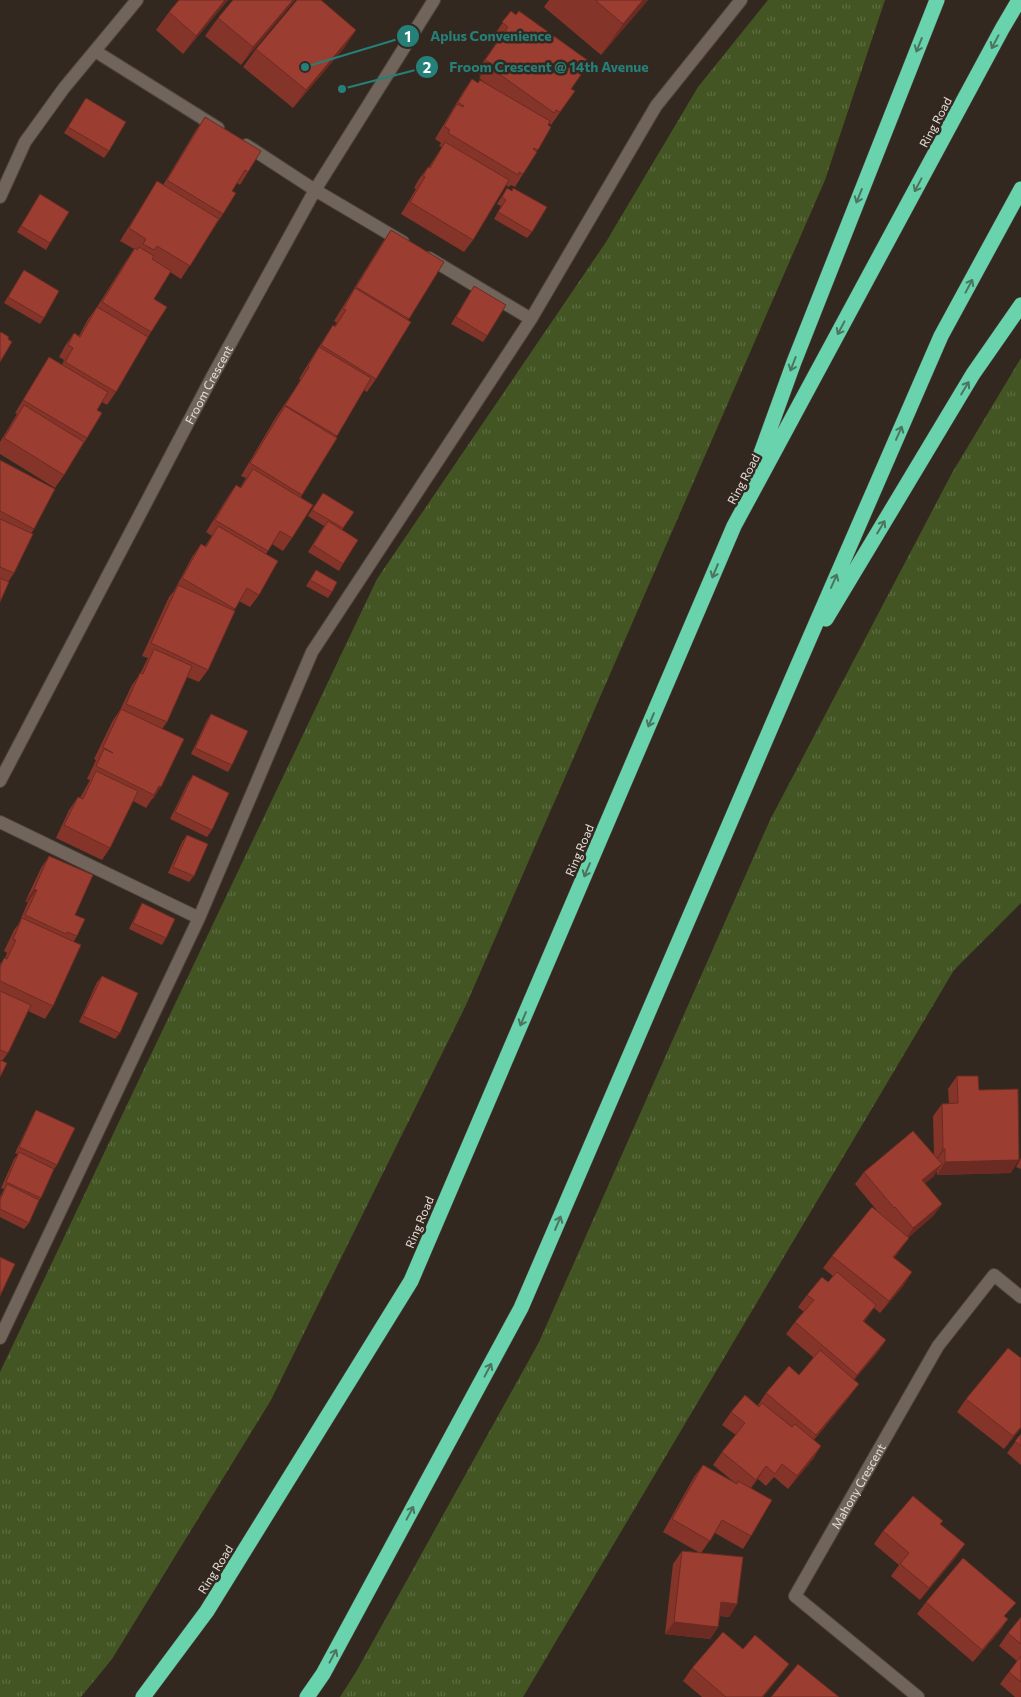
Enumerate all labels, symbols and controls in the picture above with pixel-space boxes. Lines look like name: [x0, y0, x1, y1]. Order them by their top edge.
callout: Aplus Convenience: [395, 22, 562, 51]
text: 1: [405, 27, 411, 45]
text: Aplus Convenience: [430, 27, 552, 44]
one-way arrow: [989, 34, 999, 49]
one-way arrow: [914, 37, 923, 52]
callout: Froom Crescent @ 14th Avenue: [414, 53, 659, 82]
text: 2: [423, 58, 431, 76]
text: Froom Crescent @ 14th Avenue: [449, 58, 649, 75]
street label: Ring Road: [916, 94, 954, 149]
one-way arrow: [912, 178, 922, 192]
one-way arrow: [854, 189, 863, 204]
one-way arrow: [964, 278, 974, 293]
one-way arrow: [835, 321, 845, 335]
street label: Froom Crescent: [182, 343, 235, 426]
one-way arrow: [788, 356, 797, 371]
one-way arrow: [960, 381, 970, 395]
one-way arrow: [895, 426, 905, 441]
street label: Ring Road: [724, 451, 762, 506]
one-way arrow: [877, 521, 887, 535]
one-way arrow: [710, 563, 719, 578]
one-way arrow: [830, 574, 840, 589]
one-way arrow: [646, 712, 655, 727]
street label: Ring Road: [562, 822, 596, 878]
one-way arrow: [582, 862, 591, 877]
one-way arrow: [518, 1011, 527, 1026]
street label: Ring Road: [402, 1194, 436, 1250]
one-way arrow: [554, 1216, 563, 1231]
one-way arrow: [484, 1363, 493, 1378]
street label: Mahony Crescent: [828, 1441, 888, 1531]
one-way arrow: [406, 1506, 416, 1521]
street label: Ring Road: [195, 1542, 235, 1596]
one-way arrow: [329, 1649, 338, 1664]

